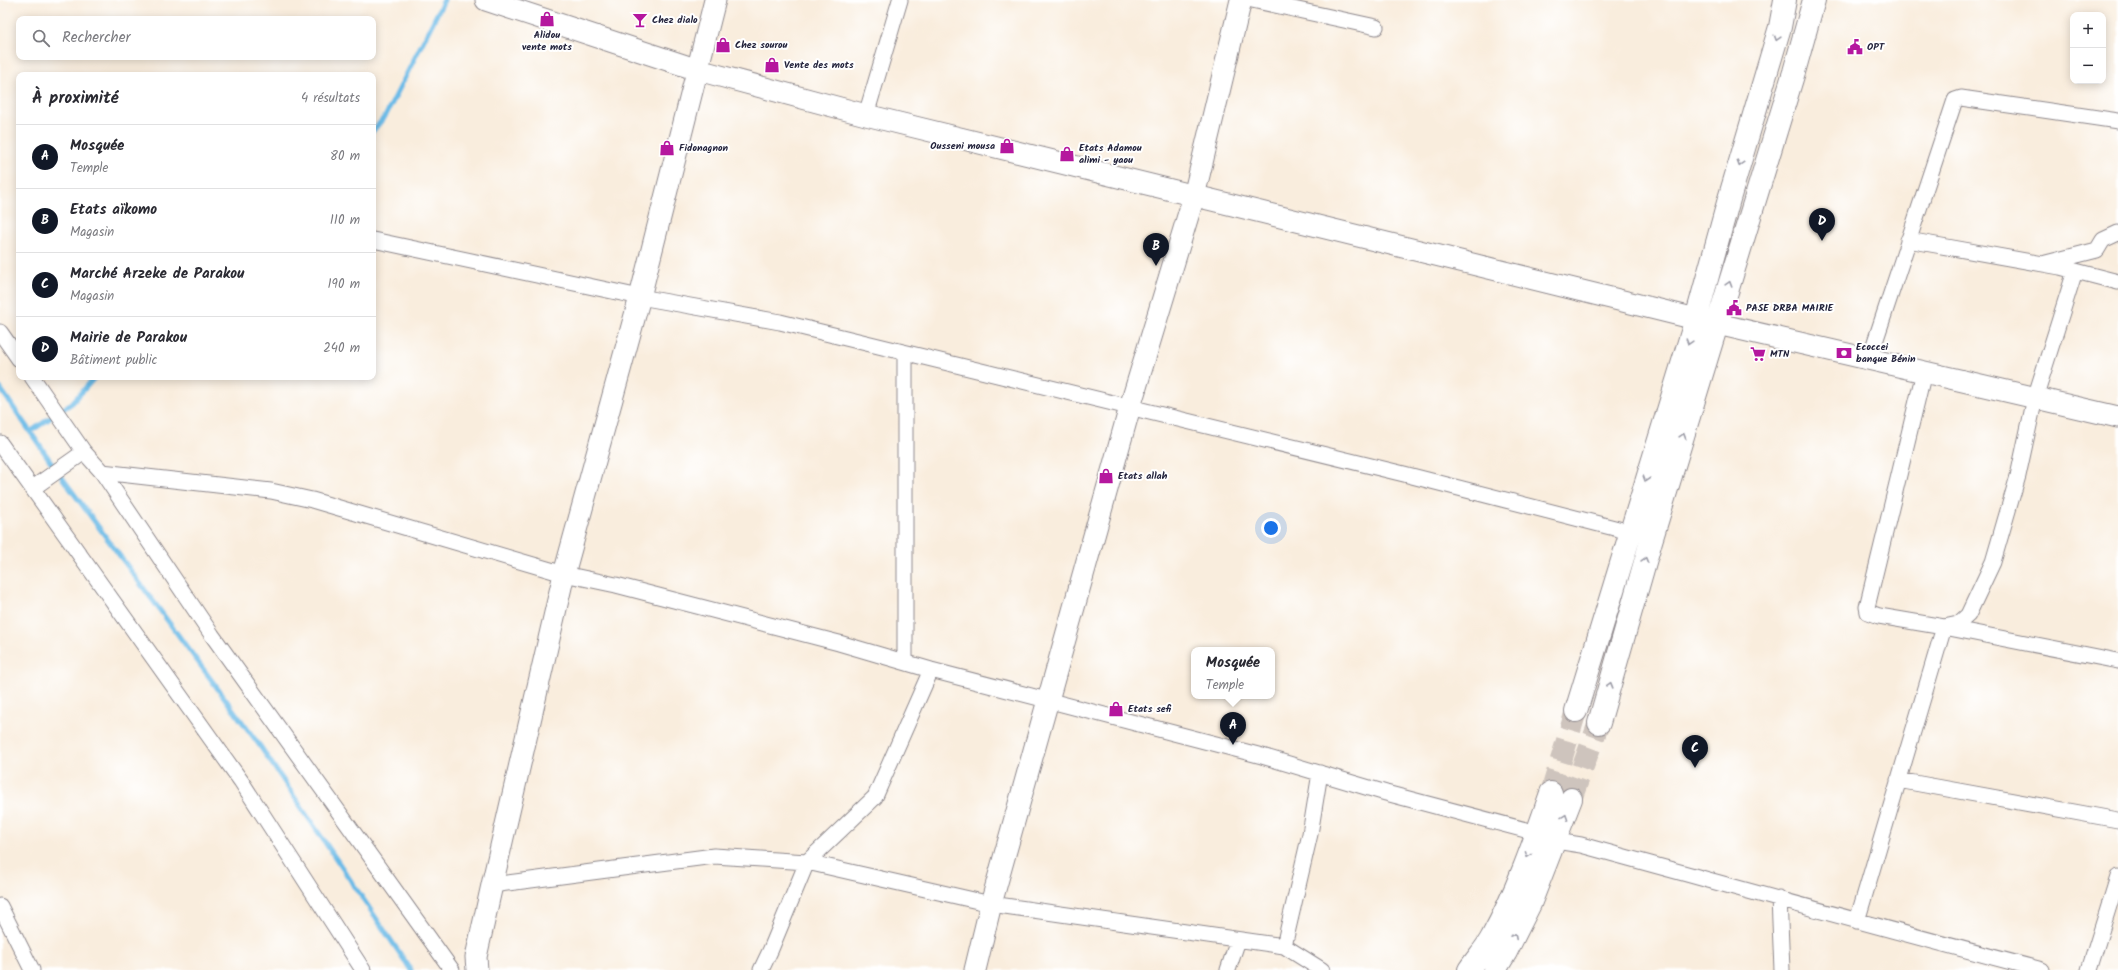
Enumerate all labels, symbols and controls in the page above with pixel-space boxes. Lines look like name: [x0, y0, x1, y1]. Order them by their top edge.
shop icon: Alidou vente mots: [538, 10, 556, 28]
bar icon: Chez dialo: [631, 11, 649, 29]
place label: Chez dialo: [652, 12, 698, 28]
map controls: [2070, 12, 2106, 84]
button: +: [2070, 12, 2106, 48]
search box: [16, 16, 376, 60]
text: Rechercher: [62, 26, 130, 50]
icon: search: [30, 27, 52, 49]
place label: Alidou vente mots: [522, 27, 572, 55]
one-way arrow: [1773, 34, 1782, 41]
shop icon: Chez sourou: [714, 36, 732, 54]
place label: Chez sourou: [735, 37, 788, 53]
public building icon: OPT: [1846, 38, 1864, 56]
place label: OPT: [1867, 39, 1886, 55]
button: −: [2070, 48, 2106, 84]
shop icon: Vente des mots: [763, 56, 781, 74]
place label: Vente des mots: [784, 57, 854, 73]
text: À proximité: [32, 85, 119, 112]
text: 4 résultats: [301, 88, 360, 109]
text: Mosquée: [70, 134, 124, 158]
shop icon: Ousseni mousa: [998, 137, 1016, 155]
place label: Ousseni mousa: [930, 138, 995, 154]
shop icon: Fidonagnon: [658, 139, 676, 157]
place label: Fidonagnon: [679, 140, 729, 156]
place label: Etats Adamou alimi - yaou: [1079, 140, 1142, 168]
shop icon: Etats Adamou alimi - yaou: [1058, 145, 1076, 163]
text: A: [41, 146, 49, 167]
text: 80 m: [330, 146, 360, 167]
text: Temple: [70, 158, 108, 179]
one-way arrow: [1736, 159, 1745, 166]
text: Etats aïkomo: [70, 198, 157, 222]
pin: D: [1809, 208, 1835, 241]
text: B: [41, 210, 49, 231]
text: 110 m: [330, 210, 360, 231]
text: Magasin: [70, 222, 114, 243]
pin: B: [1143, 233, 1169, 266]
text: Marché Arzeke de Parakou: [70, 262, 244, 286]
text: C: [41, 274, 49, 295]
text: 190 m: [328, 274, 360, 295]
one-way arrow: [1724, 281, 1733, 288]
text: Magasin: [70, 286, 114, 307]
public building icon: PASE DRBA MAIRIE: [1725, 299, 1743, 317]
place label: PASE DRBA MAIRIE: [1746, 300, 1834, 316]
text: Mairie de Parakou: [70, 326, 187, 350]
text: D: [41, 338, 49, 359]
text: 240 m: [323, 338, 360, 359]
one-way arrow: [1685, 338, 1694, 345]
place label: Ecoccei banque Bénin: [1856, 339, 1916, 367]
bank icon: Ecoccei banque Bénin: [1835, 344, 1853, 362]
supermarket icon: MTN: [1749, 345, 1767, 363]
place label: MTN: [1770, 346, 1790, 362]
text: Bâtiment public: [70, 350, 157, 371]
one-way arrow: [1678, 432, 1687, 439]
shop icon: Etats allah: [1097, 467, 1115, 485]
place label: Etats allah: [1118, 468, 1168, 484]
one-way arrow: [1642, 475, 1651, 482]
your location: [1261, 518, 1281, 538]
one-way arrow: [1640, 557, 1649, 564]
popup: [1191, 647, 1275, 699]
text: Mosquée: [1206, 651, 1260, 675]
text: Temple: [1206, 675, 1244, 696]
one-way arrow: [1605, 682, 1614, 689]
shop icon: Etats sefi: [1107, 700, 1125, 718]
place label: Etats sefi: [1128, 701, 1172, 717]
pin: A: [1220, 712, 1246, 745]
pin: C: [1682, 735, 1708, 768]
one-way arrow: [1560, 813, 1569, 820]
one-way arrow: [1525, 852, 1533, 859]
one-way arrow: [1509, 933, 1517, 940]

